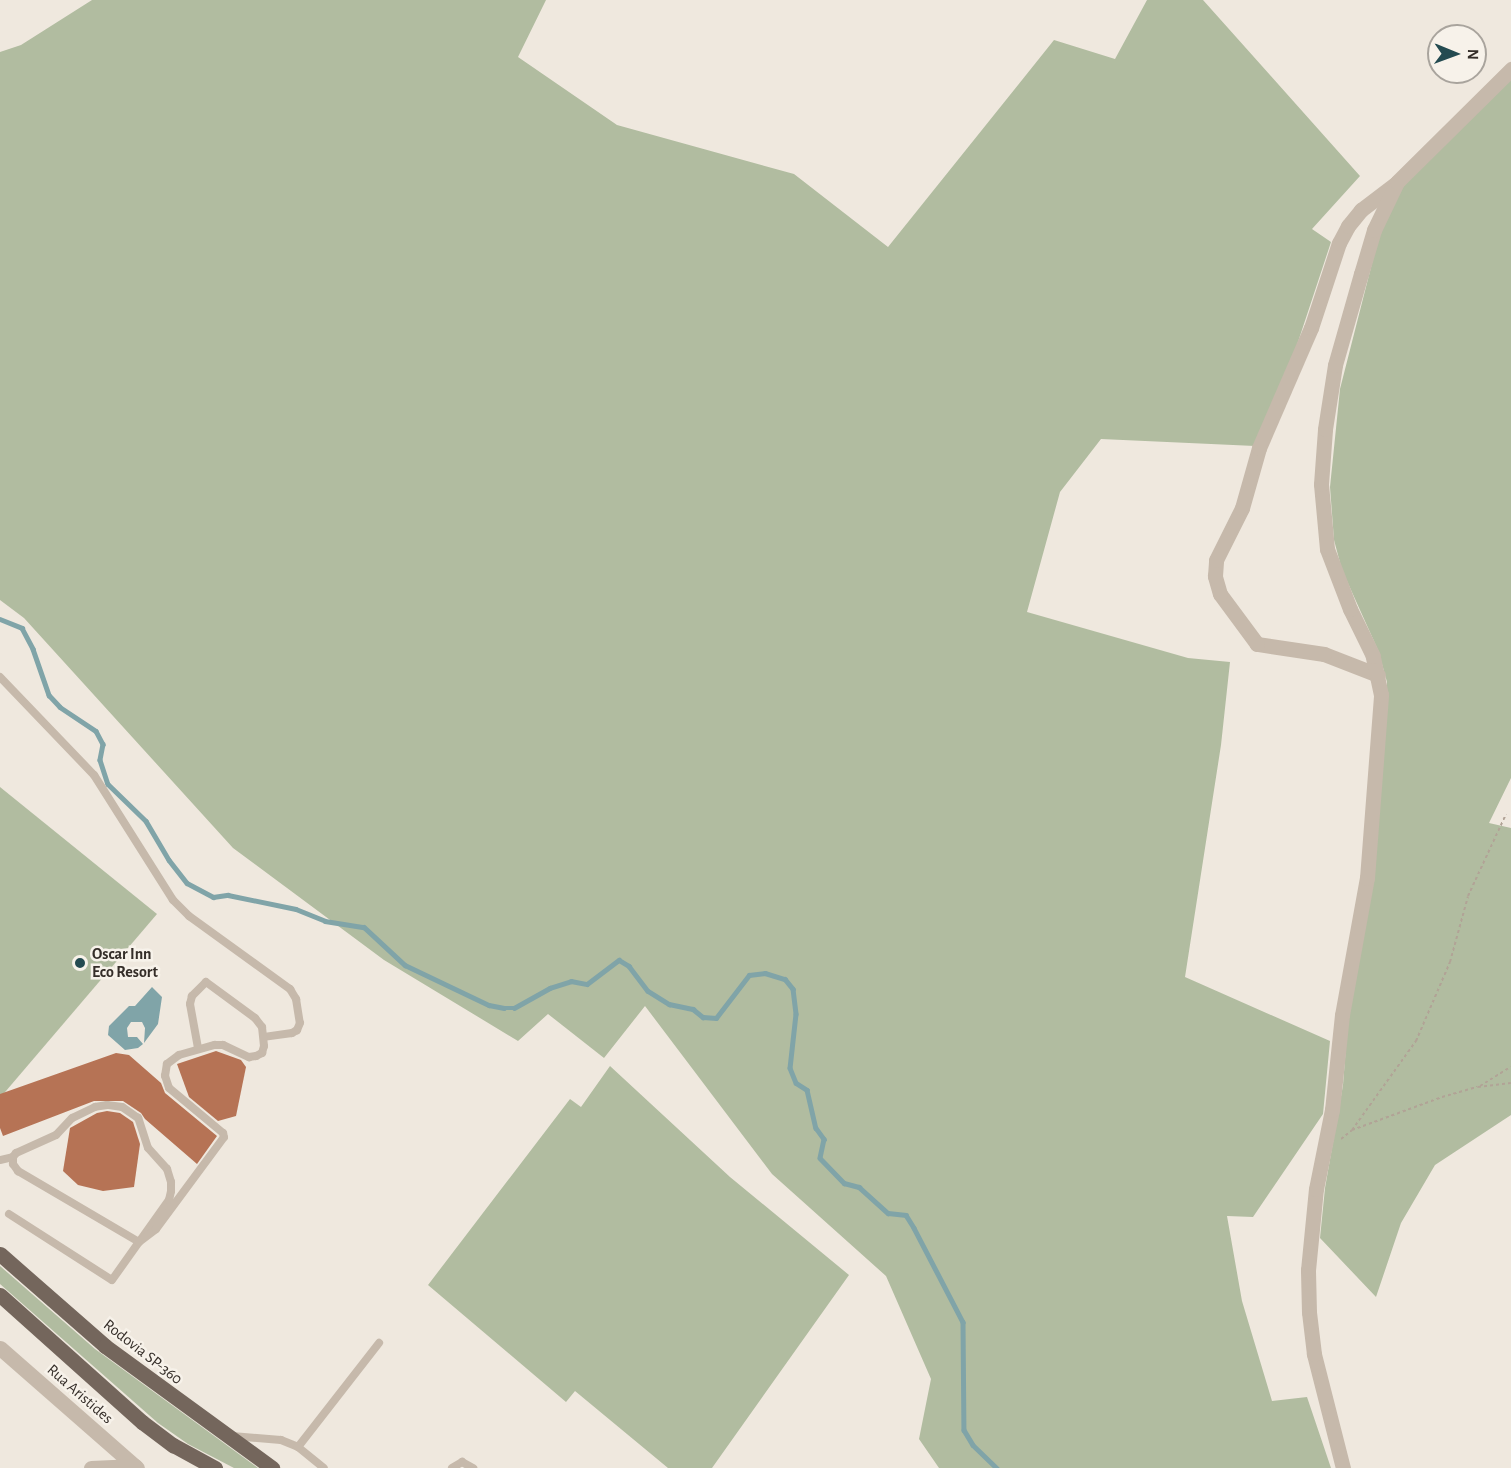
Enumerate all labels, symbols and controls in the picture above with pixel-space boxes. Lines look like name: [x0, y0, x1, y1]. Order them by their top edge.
north arrow: [1427, 24, 1487, 84]
text: N: [1465, 49, 1481, 60]
place label: Oscar Inn Eco Resort: [92, 944, 158, 982]
marker: Oscar Inn Eco Resort: [73, 956, 87, 970]
street label: Rodovia SP-360: [100, 1315, 186, 1389]
street label: Rua Aristides: [43, 1360, 117, 1428]

